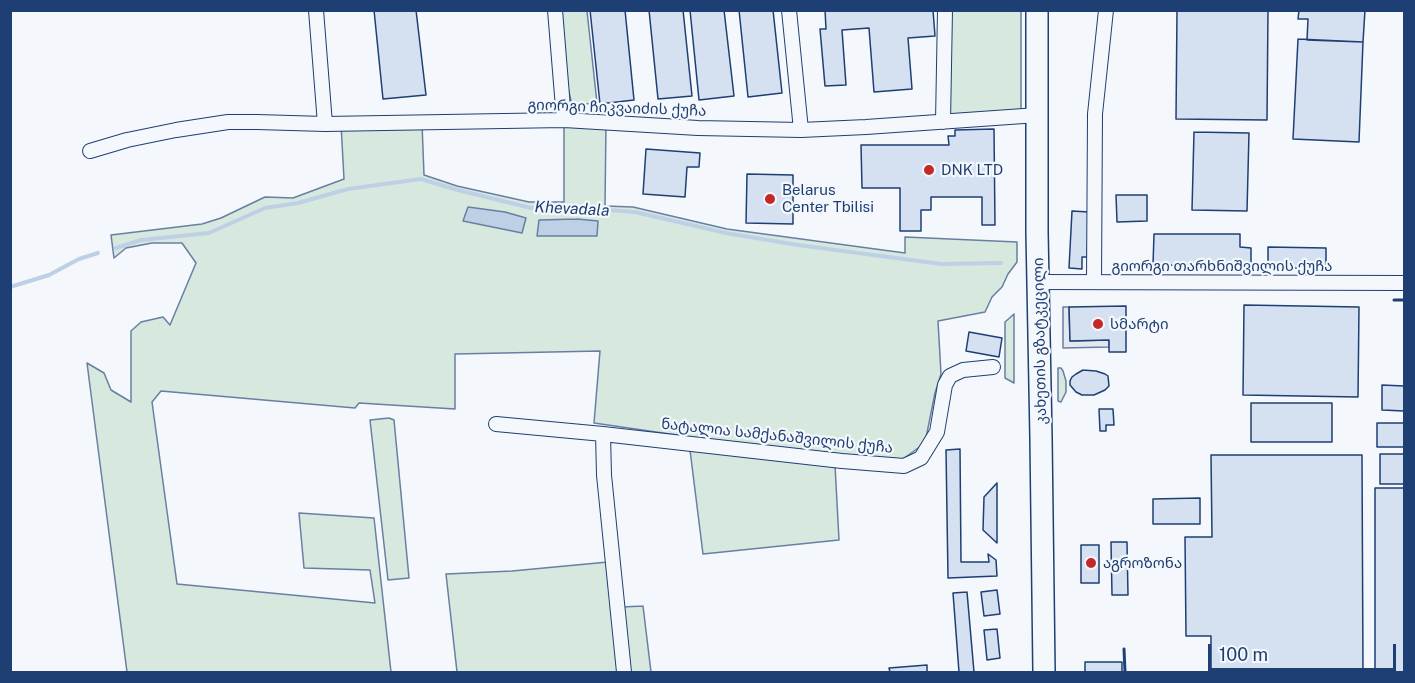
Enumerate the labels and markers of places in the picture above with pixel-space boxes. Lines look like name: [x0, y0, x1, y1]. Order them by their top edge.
place label: DNK LTD: [941, 161, 1003, 179]
marker: DNK LTD: [922, 163, 936, 177]
place label: Belarus Center Tbilisi: [782, 181, 874, 216]
marker: Belarus Center Tbilisi: [763, 192, 777, 206]
place label: სმარტი: [1110, 315, 1169, 333]
marker: სმარტი: [1091, 317, 1105, 331]
place label: აგროზონა: [1103, 554, 1182, 572]
marker: აგროზონა: [1084, 556, 1098, 570]

